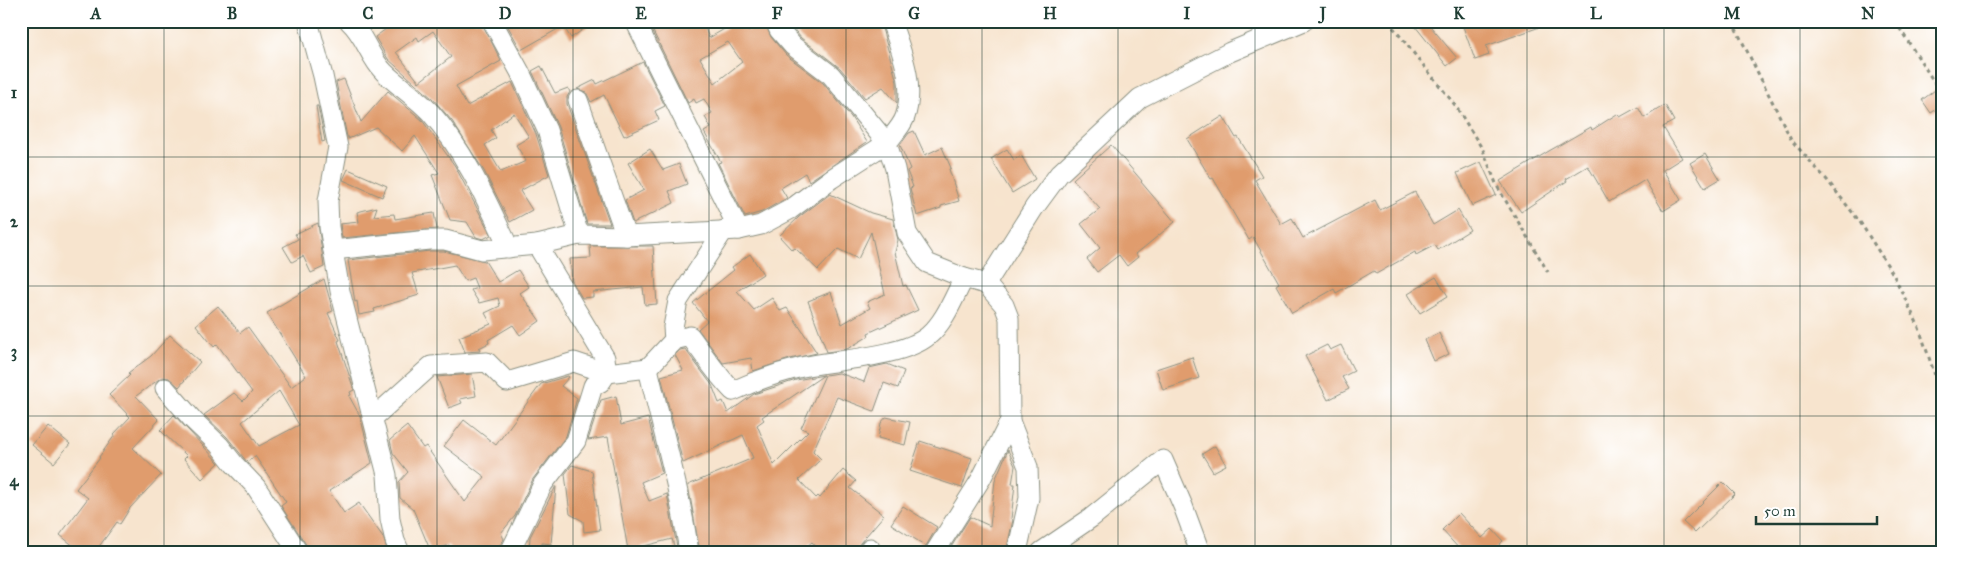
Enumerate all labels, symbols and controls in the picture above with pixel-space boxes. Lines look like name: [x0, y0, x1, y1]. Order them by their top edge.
text: A: [90, 4, 102, 23]
text: B: [227, 4, 237, 23]
text: C: [363, 4, 374, 23]
text: D: [499, 4, 512, 23]
text: E: [635, 4, 647, 23]
text: F: [772, 4, 783, 23]
text: G: [908, 4, 920, 23]
text: H: [1043, 4, 1057, 23]
text: I: [1184, 4, 1191, 23]
text: J: [1318, 4, 1327, 24]
text: K: [1453, 4, 1465, 23]
text: L: [1590, 4, 1602, 23]
text: M: [1724, 4, 1741, 23]
text: N: [1861, 4, 1875, 23]
text: 1: [11, 83, 18, 102]
text: 2: [10, 212, 19, 231]
text: 3: [11, 342, 17, 362]
text: 4: [10, 471, 20, 491]
scale bar: [1756, 493, 1878, 525]
text: 50 m: [1764, 502, 1796, 520]

